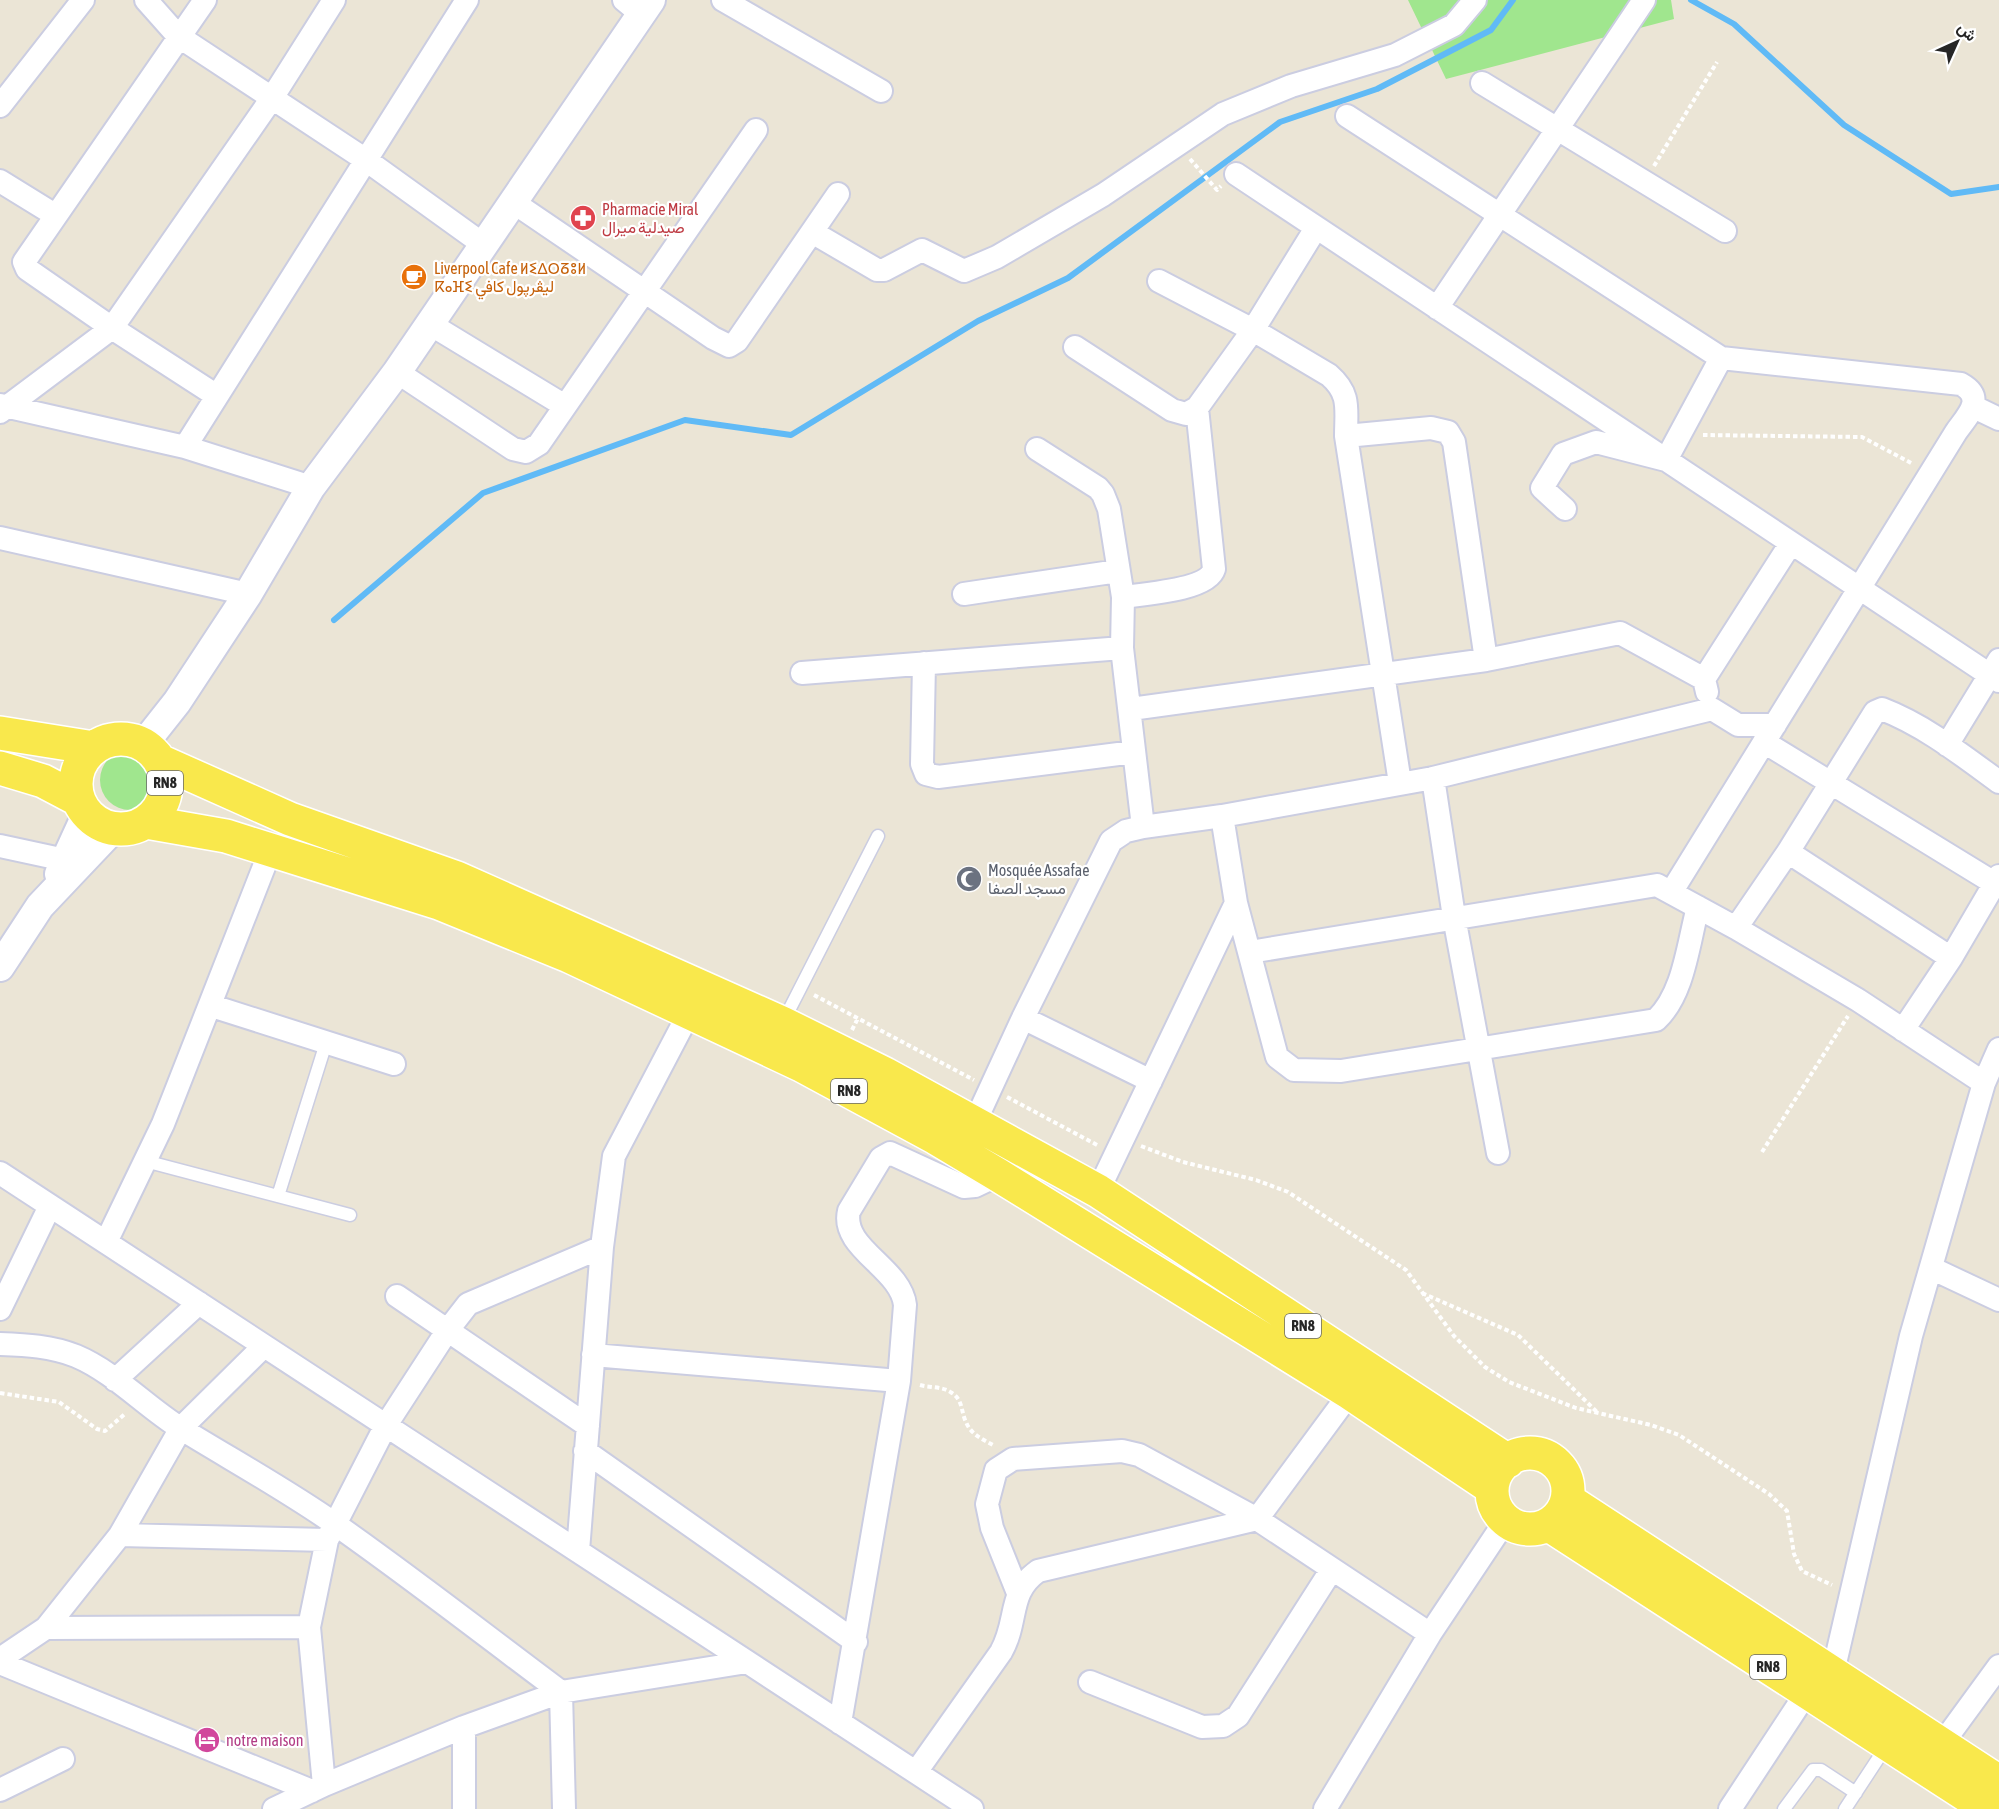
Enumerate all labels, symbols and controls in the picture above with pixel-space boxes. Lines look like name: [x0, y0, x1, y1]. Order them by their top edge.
north arrow: [1927, 12, 1987, 72]
text: ش: [1954, 18, 1981, 45]
place label: Pharmacie Miral صيدلية ميرال: [602, 200, 699, 238]
pharmacy icon: Pharmacie Miral صيدلية ميرال: [568, 203, 598, 233]
place label: Liverpool Cafe ⵍⵉⵠⵔⵒⵓⵍ ⴽⴰⴼⵉ ليڤرپول كافي: [434, 259, 586, 300]
cafe icon: Liverpool Cafe ⵍⵉⵠⵔⵒⵓⵍ ⴽⴰⴼⵉ ليڤرپول كافي: [399, 262, 429, 292]
road number: RN8: [147, 771, 183, 795]
place label: Mosquée Assafae مسجد الصفا: [988, 861, 1090, 898]
mosque icon: Mosquée Assafae مسجد الصفا: [954, 864, 984, 894]
road number: RN8: [831, 1079, 867, 1103]
road number: RN8: [1285, 1314, 1321, 1338]
road number: RN8: [1750, 1655, 1786, 1679]
hotel icon: notre maison: [192, 1725, 222, 1755]
place label: notre maison: [226, 1731, 304, 1749]

